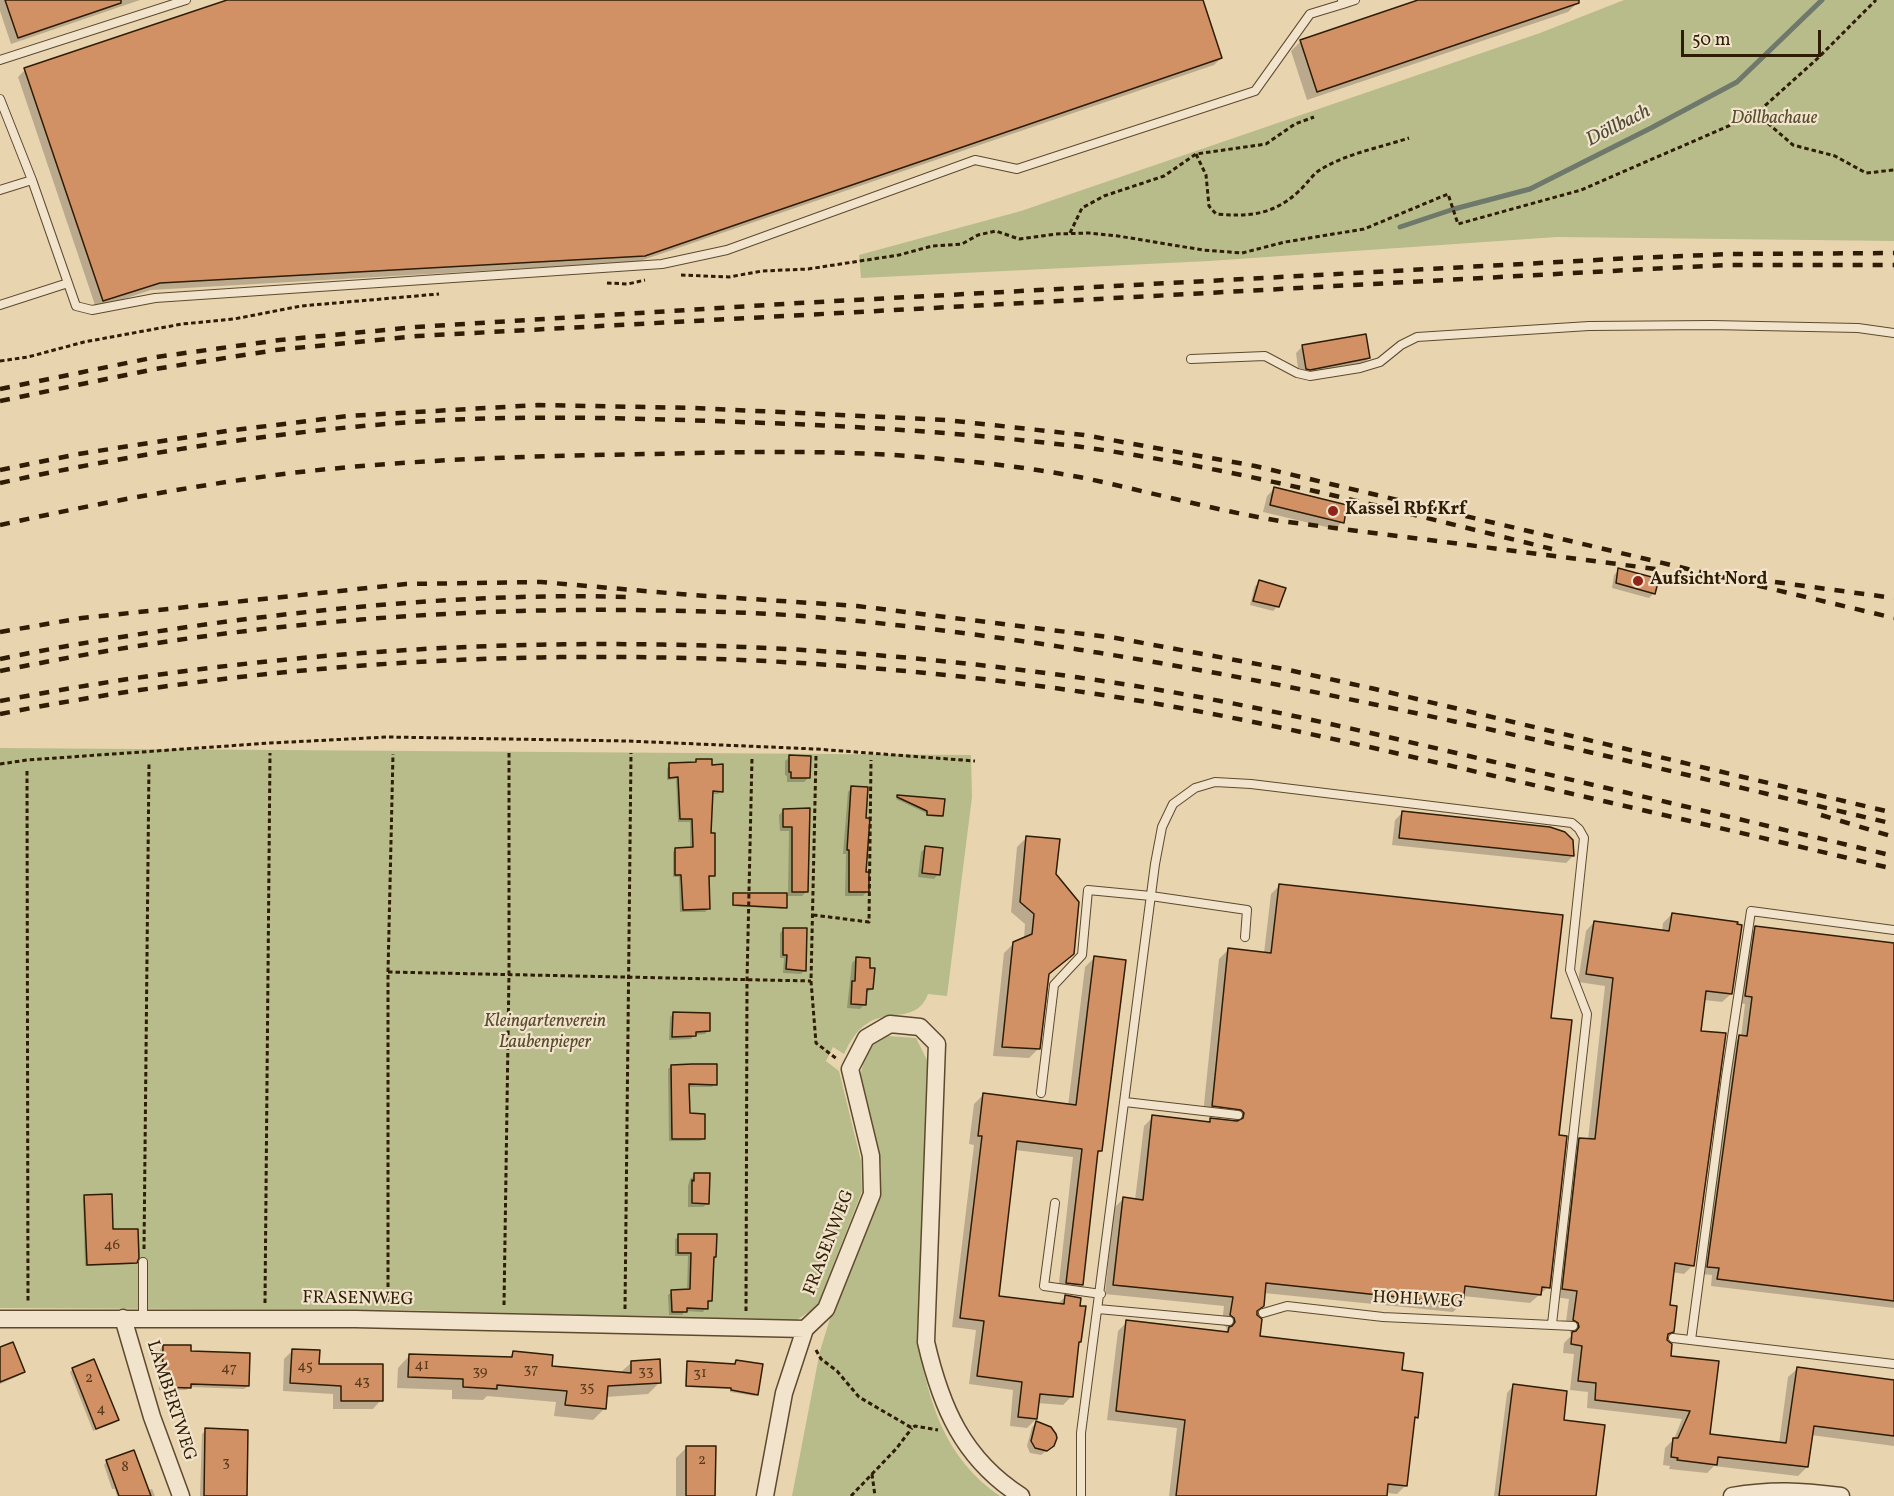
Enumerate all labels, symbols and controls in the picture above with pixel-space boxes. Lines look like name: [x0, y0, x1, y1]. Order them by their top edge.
scale bar: [1684, 18, 1824, 56]
text: 50 m: [1692, 28, 1731, 53]
water label: Döllbach: [1583, 101, 1655, 153]
park label: Döllbachaue: [1731, 109, 1817, 131]
place label: Kassel Rbf Krf: [1345, 500, 1466, 522]
marker: Kassel Rbf Krf: [1326, 504, 1340, 518]
place label: Aufsicht Nord: [1650, 570, 1767, 592]
marker: Aufsicht Nord: [1631, 574, 1645, 588]
park label: Kleingartenverein Laubenpieper: [484, 1012, 606, 1054]
street label: FRASENWEG: [800, 1187, 860, 1299]
house number: 46: [104, 1237, 120, 1255]
street label: FRASENWEG: [302, 1288, 414, 1312]
street label: HOHLWEG: [1372, 1288, 1464, 1314]
street label: LAMBERTWEG: [140, 1338, 200, 1464]
house number: 41: [415, 1357, 429, 1375]
house number: 45: [297, 1358, 313, 1376]
house number: 47: [221, 1360, 237, 1378]
house number: 37: [524, 1361, 538, 1379]
house number: 39: [472, 1363, 488, 1381]
house number: 33: [638, 1363, 654, 1381]
house number: 31: [693, 1365, 707, 1383]
house number: 2: [85, 1370, 93, 1388]
house number: 43: [354, 1373, 370, 1391]
house number: 35: [580, 1379, 594, 1397]
house number: 4: [97, 1401, 105, 1419]
house number: 2: [698, 1452, 706, 1470]
house number: 3: [222, 1454, 230, 1472]
house number: 8: [121, 1459, 129, 1477]

